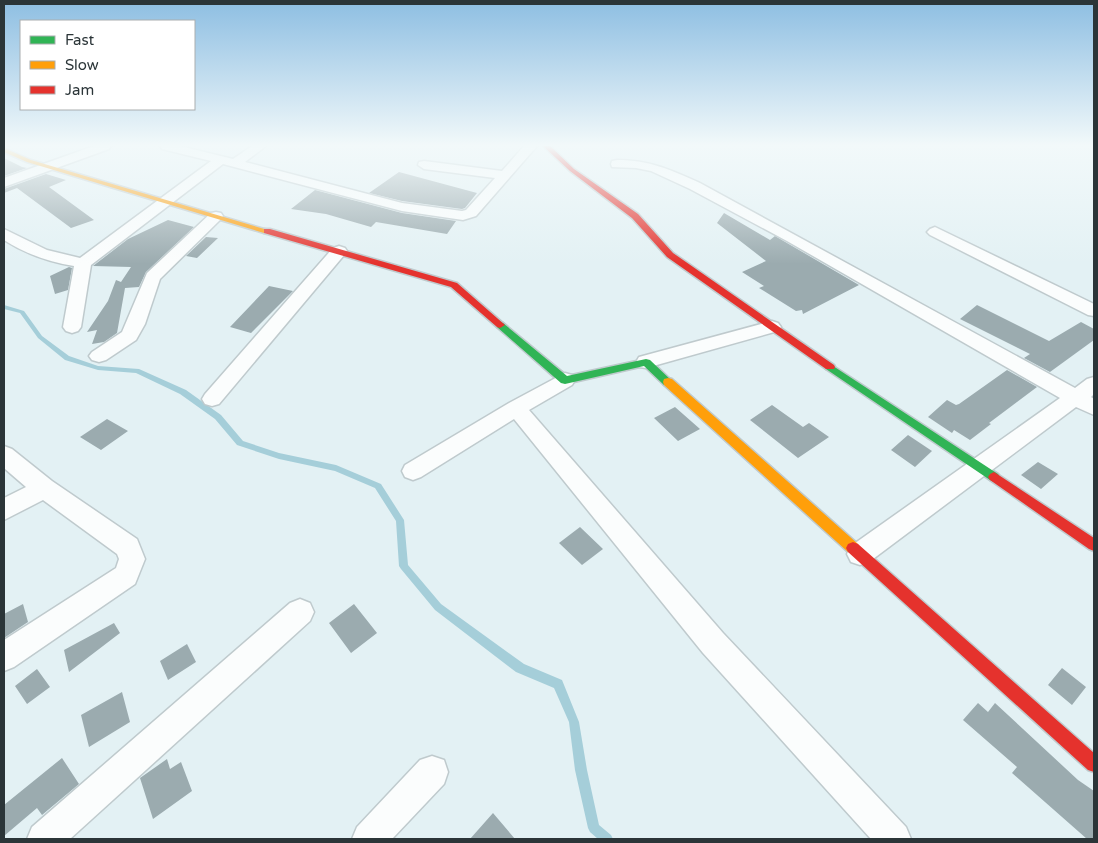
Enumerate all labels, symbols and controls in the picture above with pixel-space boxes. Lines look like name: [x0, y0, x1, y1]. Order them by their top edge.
legend: [20, 20, 195, 110]
text: Fast: [65, 31, 95, 49]
text: Slow: [65, 56, 99, 74]
text: Jam: [65, 81, 94, 99]

